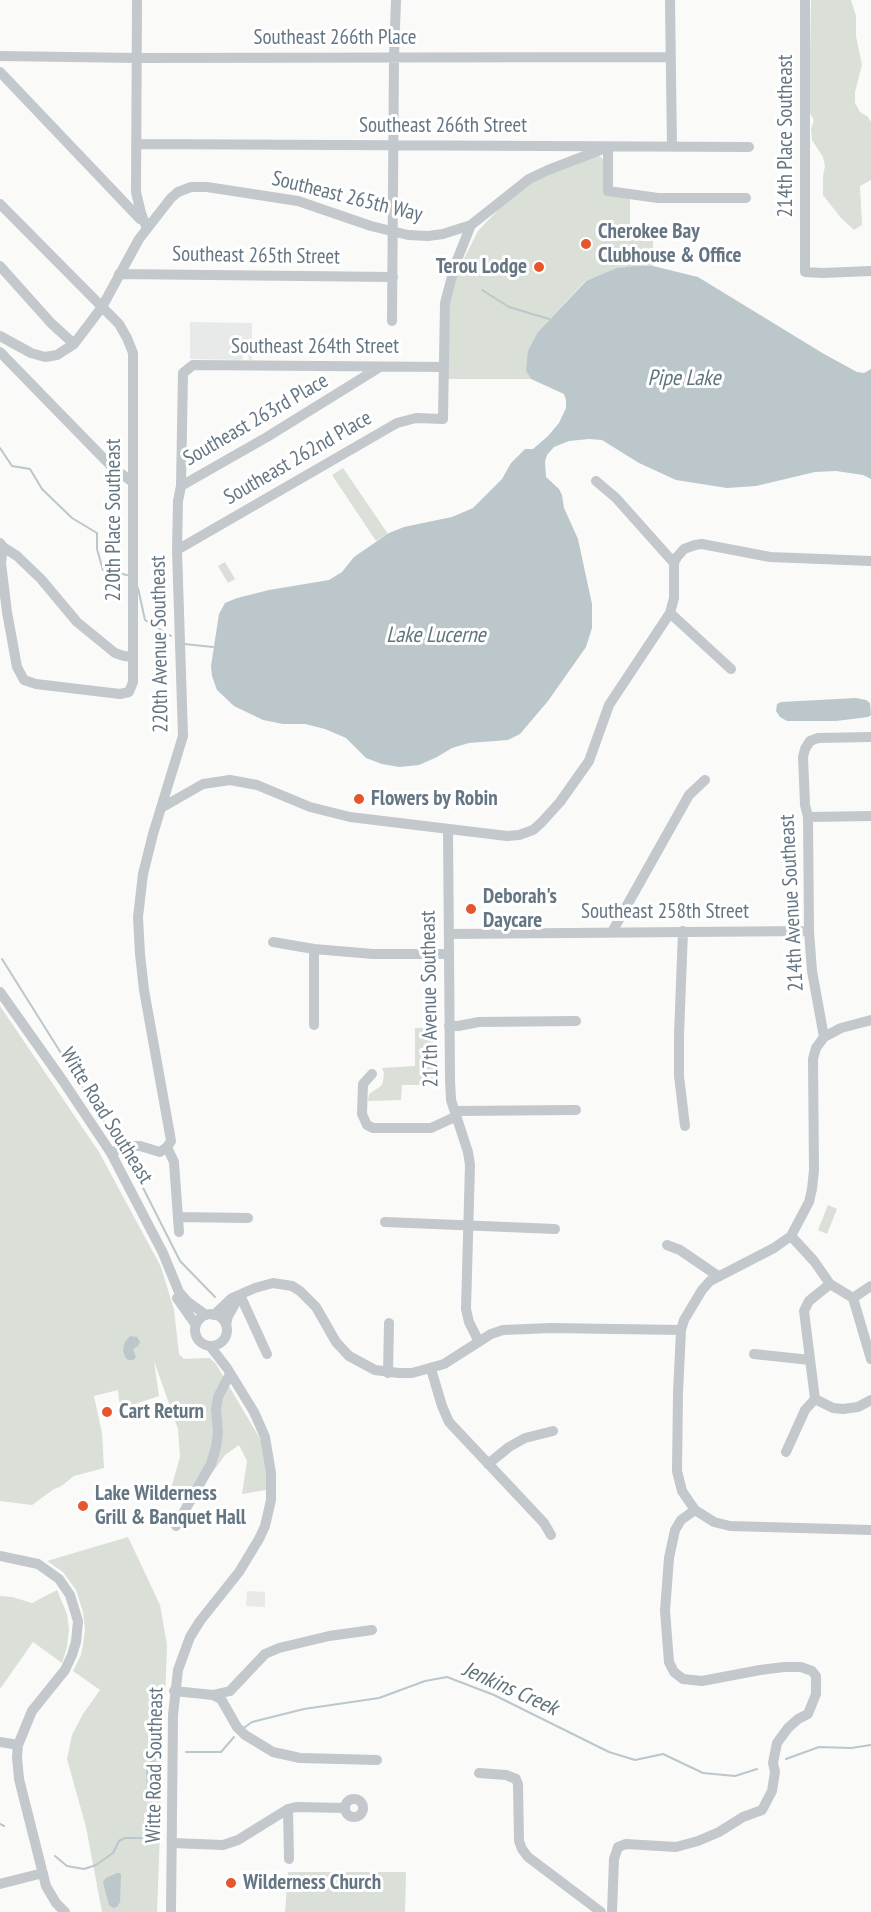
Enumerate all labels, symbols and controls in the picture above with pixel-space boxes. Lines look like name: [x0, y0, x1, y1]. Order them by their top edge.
street label: Southeast 266th Place: [254, 25, 416, 51]
street label: 214th Place Southeast: [773, 55, 799, 217]
street label: Southeast 266th Street: [359, 113, 527, 139]
street label: Southeast 265th Way: [269, 166, 425, 228]
place label: Cherokee Bay Clubhouse & Office: [598, 219, 741, 269]
marker: Cherokee Bay Clubhouse & Office: [579, 237, 593, 251]
street label: Southeast 265th Street: [172, 242, 340, 270]
place label: Terou Lodge: [436, 254, 527, 280]
marker: Terou Lodge: [532, 260, 546, 274]
street label: Southeast 264th Street: [231, 334, 399, 360]
water label: Pipe Lake: [647, 366, 721, 392]
street label: Southeast 263rd Place: [179, 368, 333, 472]
street label: Southeast 262nd Place: [220, 406, 376, 510]
street label: 220th Place Southeast: [101, 439, 127, 601]
street label: 220th Avenue Southeast: [146, 555, 174, 733]
water label: Lake Lucerne: [386, 623, 486, 649]
place label: Flowers by Robin: [371, 786, 498, 812]
marker: Flowers by Robin: [352, 792, 366, 806]
street label: 214th Avenue Southeast: [775, 814, 809, 992]
place label: Deborah's Daycare: [483, 884, 557, 934]
street label: Southeast 258th Street: [581, 899, 749, 925]
marker: Deborah's Daycare: [464, 902, 478, 916]
street label: 217th Avenue Southeast: [416, 910, 444, 1088]
street label: Witte Road Southeast: [54, 1043, 158, 1189]
place label: Cart Return: [119, 1399, 204, 1425]
marker: Cart Return: [100, 1405, 114, 1419]
place label: Lake Wilderness Grill & Banquet Hall: [95, 1481, 246, 1531]
marker: Lake Wilderness Grill & Banquet Hall: [76, 1499, 90, 1513]
water label: Jenkins Creek: [458, 1656, 562, 1722]
street label: Witte Road Southeast: [141, 1687, 169, 1843]
place label: Wilderness Church: [243, 1870, 381, 1896]
marker: Wilderness Church: [224, 1876, 238, 1890]

